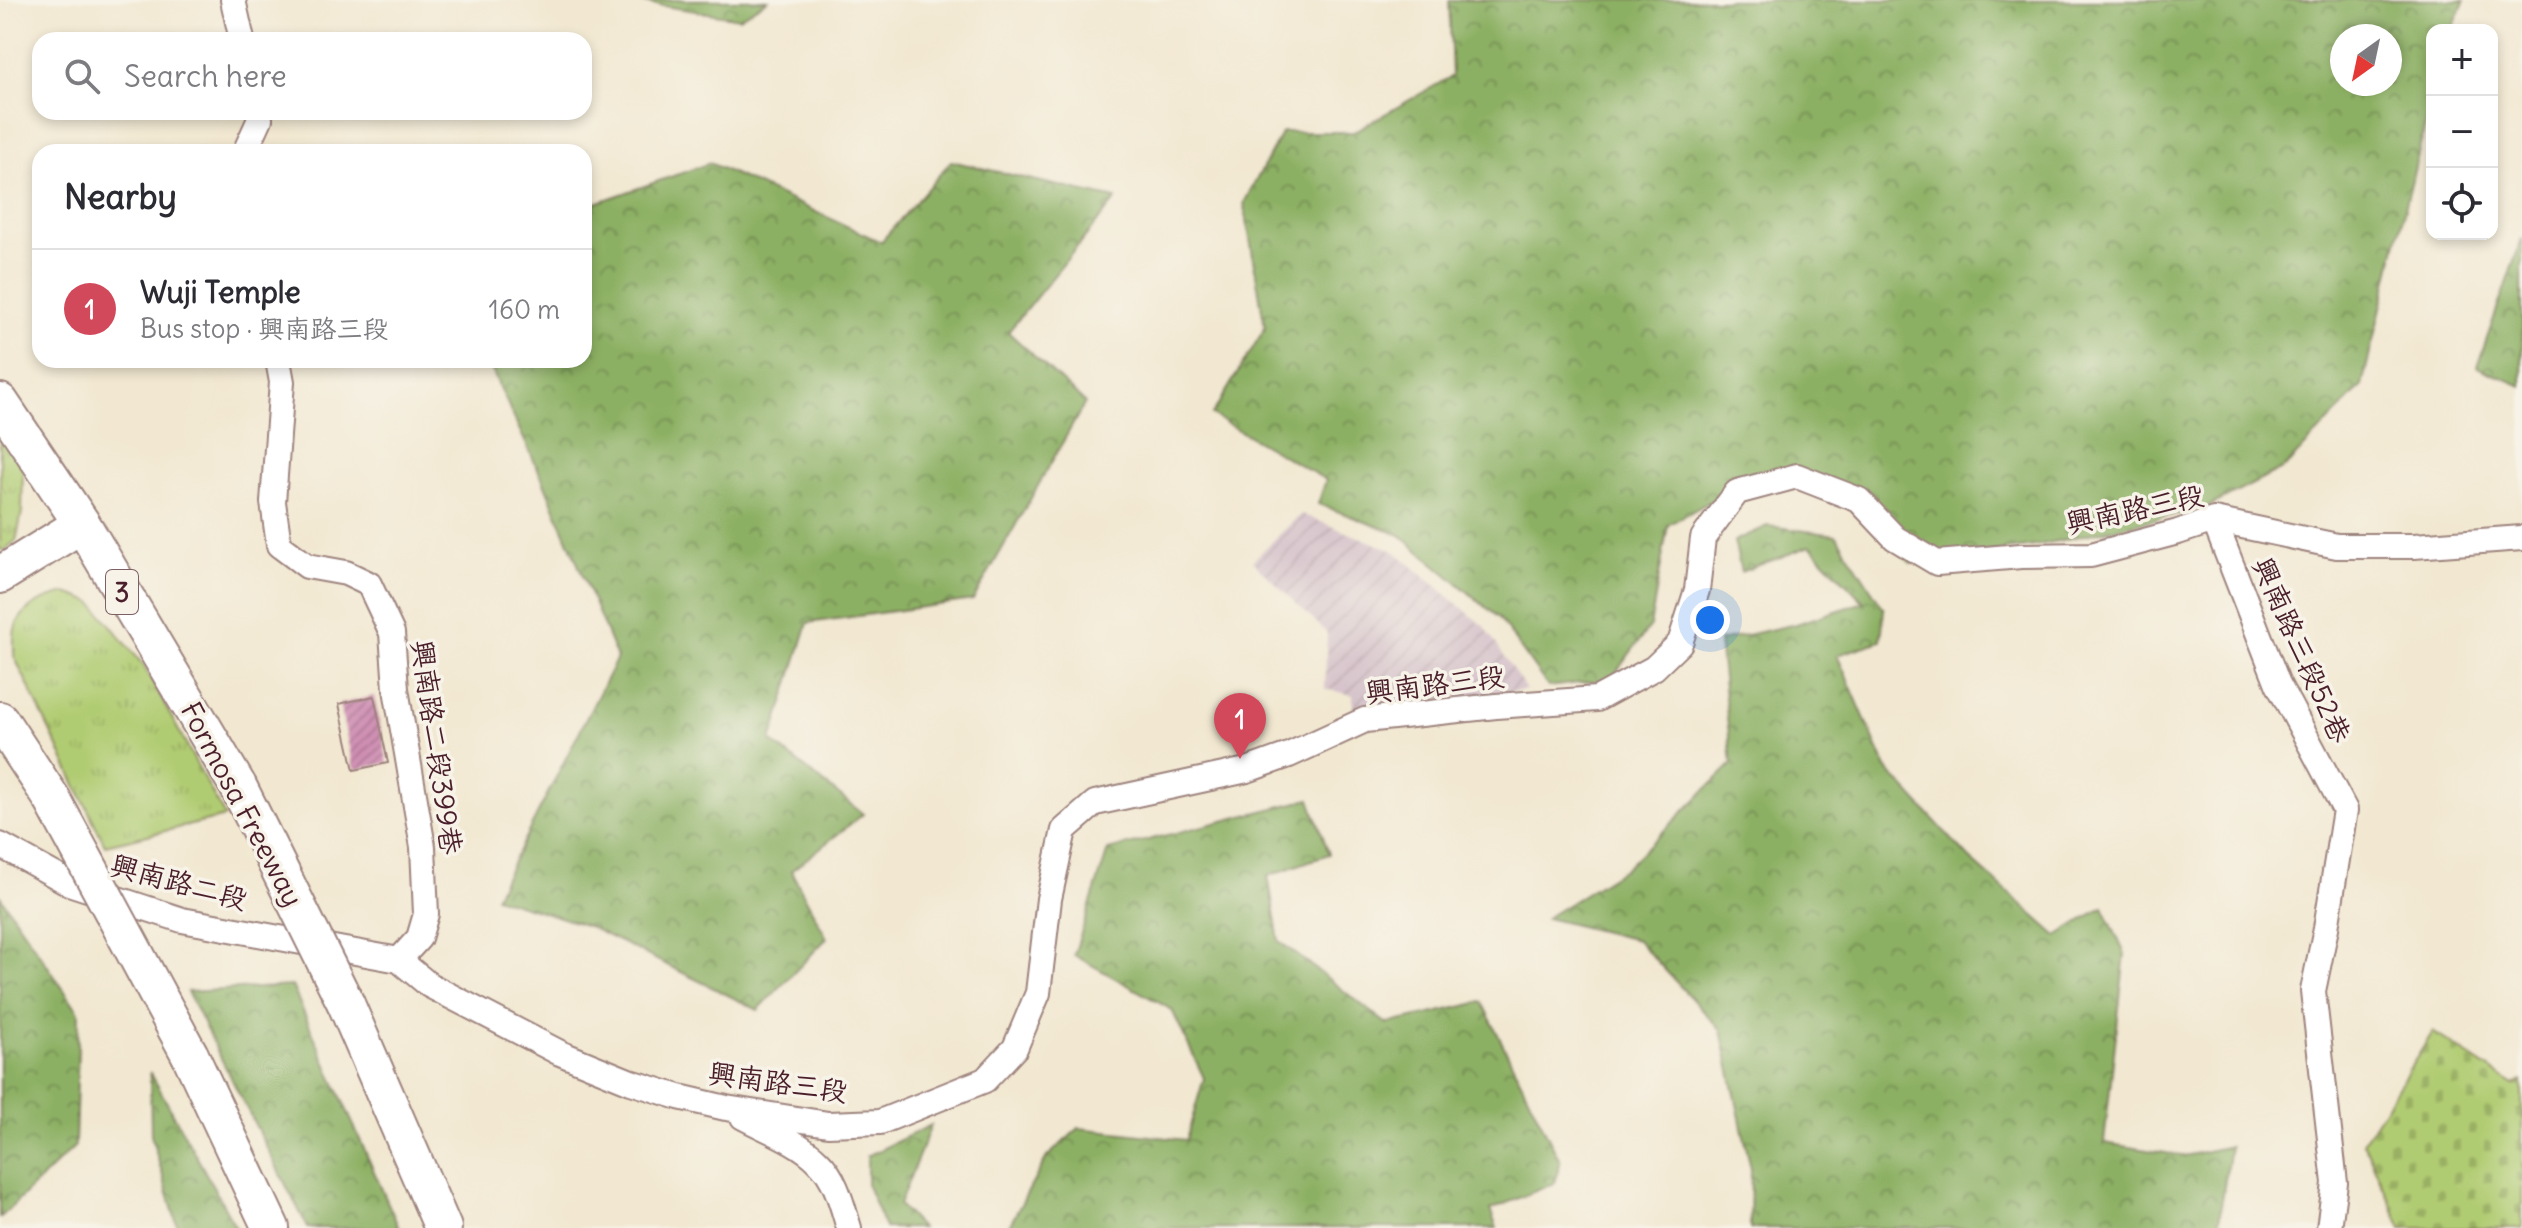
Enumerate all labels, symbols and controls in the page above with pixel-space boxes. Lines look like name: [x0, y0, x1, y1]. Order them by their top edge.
north arrow: [2330, 24, 2402, 96]
map controls: [2426, 24, 2498, 240]
button: +: [2426, 24, 2498, 96]
search box: [32, 32, 592, 120]
icon: search: [60, 54, 104, 98]
text: Search here: [124, 57, 287, 95]
button: −: [2426, 96, 2498, 168]
button: locate: [2426, 168, 2498, 240]
text: Nearby: [64, 175, 177, 218]
text: Wuji Temple: [140, 273, 301, 311]
text: 1: [85, 293, 95, 326]
text: 160 m: [489, 293, 560, 326]
text: Bus stop · 興南路三段: [140, 312, 388, 345]
street label: 興南路三段: [2063, 477, 2207, 541]
street label: 興南路三段52巷: [2245, 552, 2359, 749]
road number: 3: [106, 570, 138, 614]
your location: [1690, 600, 1730, 640]
street label: 興南路二段399巷: [404, 637, 470, 857]
street label: 興南路三段: [1363, 658, 1507, 710]
pin: 1: [1214, 693, 1266, 759]
street label: Formosa Freeway: [173, 695, 311, 913]
street label: 興南路二段: [107, 846, 251, 918]
street label: 興南路三段: [706, 1054, 850, 1110]

